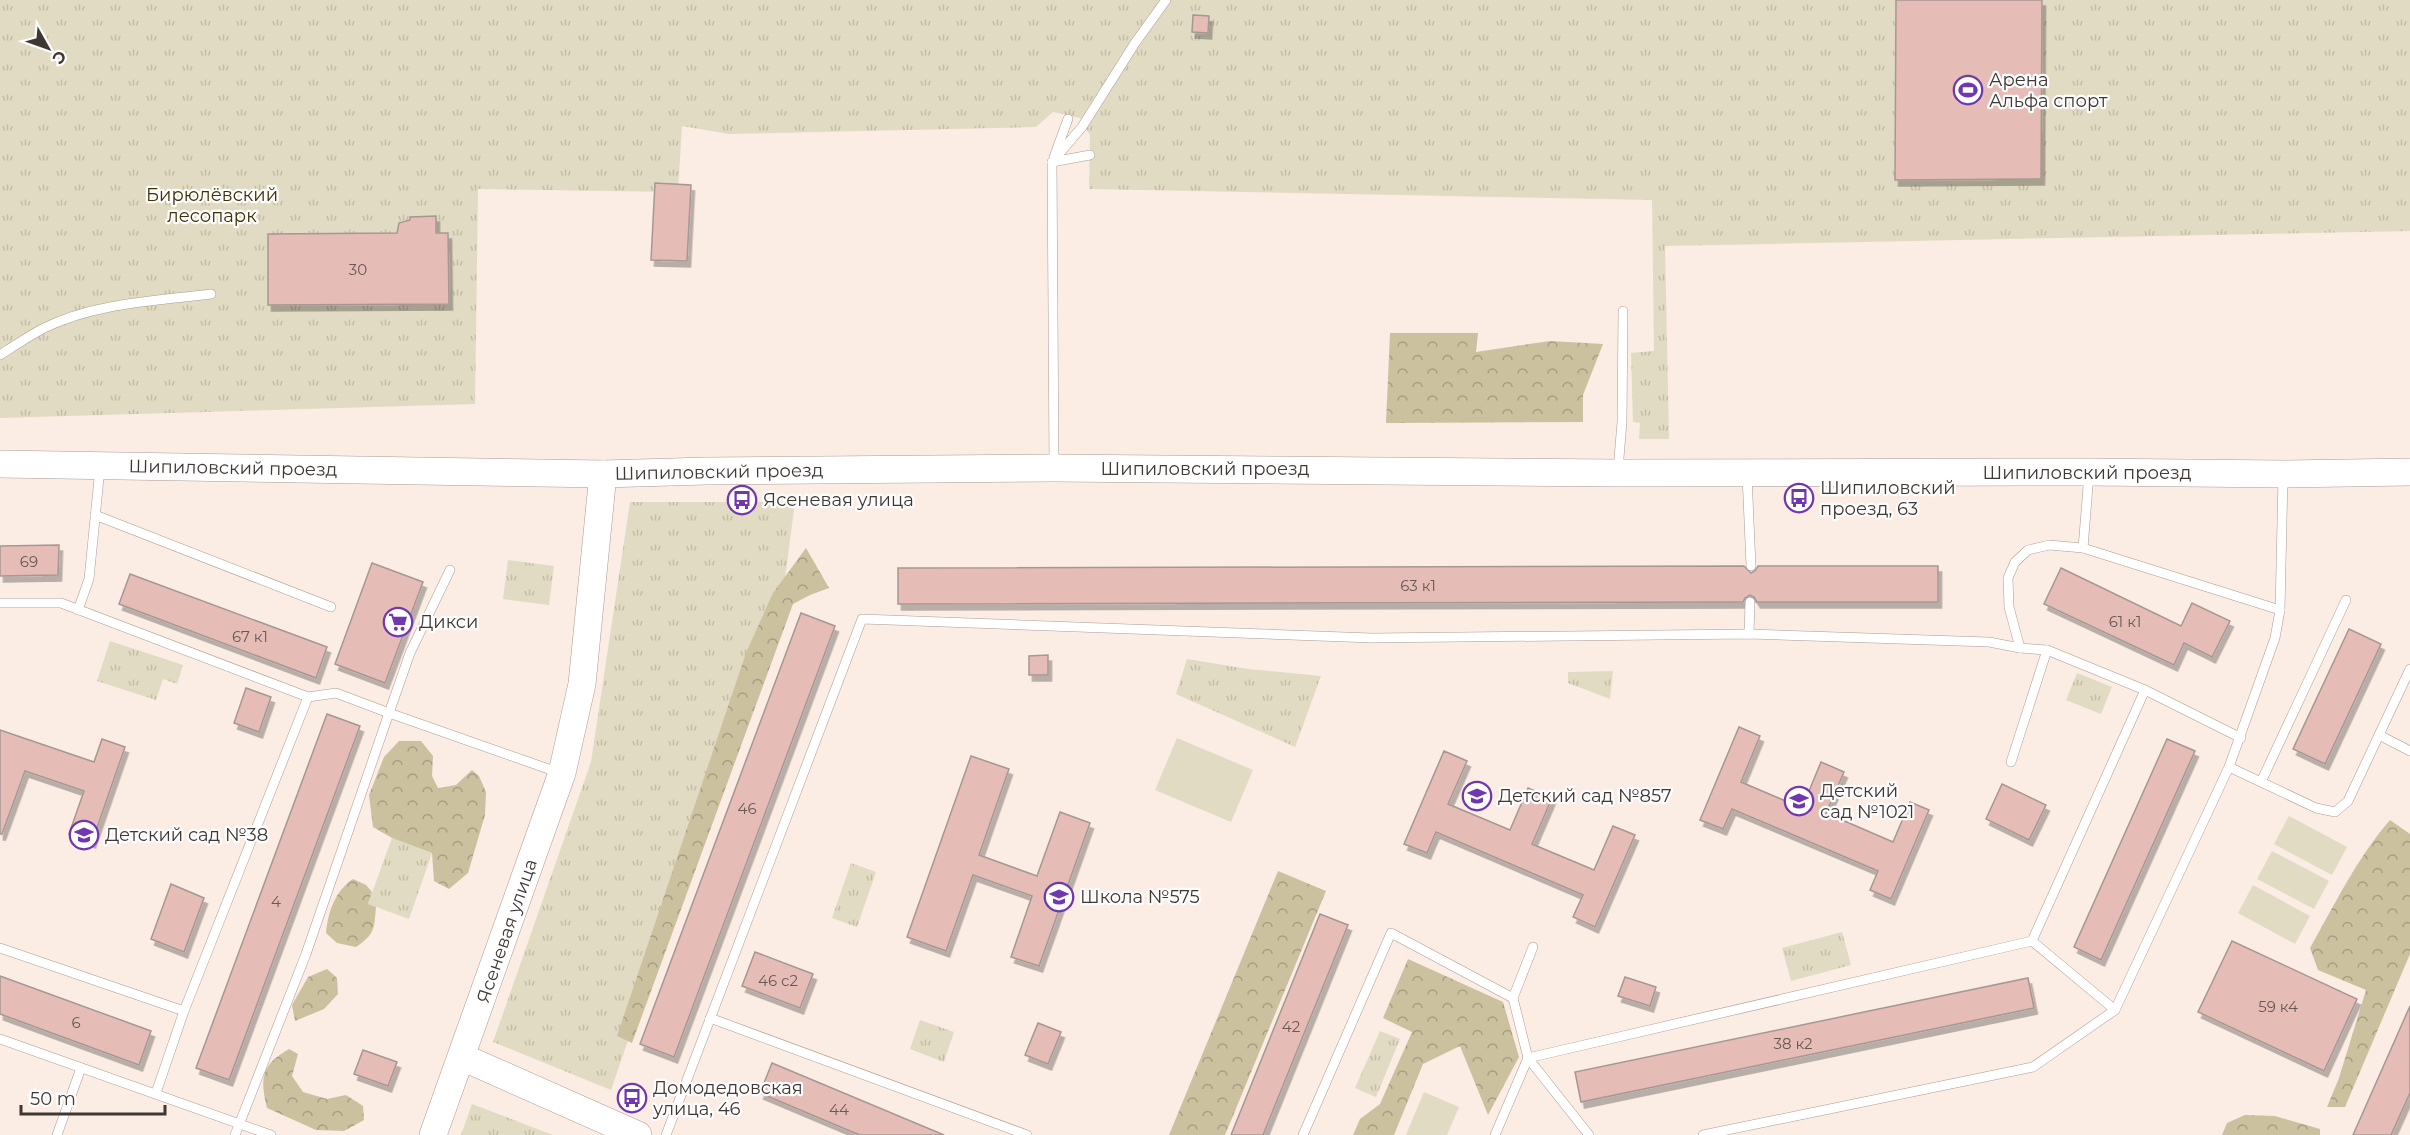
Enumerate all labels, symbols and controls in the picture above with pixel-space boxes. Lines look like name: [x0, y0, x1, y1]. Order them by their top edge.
north arrow: [18, 18, 78, 78]
text: С: [48, 47, 70, 68]
place label: Арена Альфа спорт: [1989, 69, 2108, 112]
sports icon: Арена Альфа спорт: [1952, 74, 1984, 106]
park label: Бирюлёвский лесопарк: [146, 184, 278, 227]
house number: 30: [349, 260, 367, 279]
street label: Шипиловский проезд: [128, 455, 338, 481]
street label: Шипиловский проезд: [1101, 458, 1310, 480]
street label: Шипиловский проезд: [614, 459, 824, 485]
street label: Шипиловский проезд: [1983, 462, 2192, 484]
place label: Шипиловский проезд, 63: [1820, 477, 1956, 520]
bus stop icon: Шипиловский проезд, 63: [1783, 482, 1815, 514]
bus stop icon: Ясеневая улица: [726, 484, 758, 516]
place label: Ясеневая улица: [763, 489, 914, 511]
house number: 69: [20, 552, 38, 571]
house number: 63 к1: [1400, 576, 1436, 595]
supermarket icon: Дикси: [382, 606, 414, 638]
place label: Дикси: [419, 611, 478, 633]
house number: 61 к1: [2109, 612, 2141, 631]
house number: 67 к1: [232, 627, 268, 646]
school or university icon: Детский сад №857: [1461, 780, 1493, 812]
place label: Детский сад №1021: [1820, 780, 1914, 823]
place label: Детский сад №857: [1498, 785, 1672, 807]
school or university icon: Детский сад №1021: [1783, 785, 1815, 817]
house number: 46: [737, 799, 757, 818]
school or university icon: Детский сад №38: [68, 819, 100, 851]
place label: Детский сад №38: [105, 824, 268, 846]
street label: Ясеневая улица: [472, 856, 542, 1006]
school or university icon: Школа №575: [1043, 881, 1075, 913]
place label: Школа №575: [1080, 886, 1200, 908]
house number: 4: [271, 892, 281, 911]
house number: 46 с2: [758, 971, 798, 990]
house number: 59 к4: [2258, 997, 2298, 1016]
house number: 6: [71, 1013, 81, 1032]
house number: 42: [1282, 1017, 1300, 1036]
house number: 38 к2: [1773, 1034, 1813, 1053]
place label: Домодедовская улица, 46: [652, 1077, 803, 1120]
scale bar: [21, 1078, 165, 1116]
bus stop icon: Домодедовская улица, 46: [616, 1082, 648, 1114]
text: 50 m: [30, 1088, 76, 1110]
house number: 44: [829, 1100, 849, 1119]

